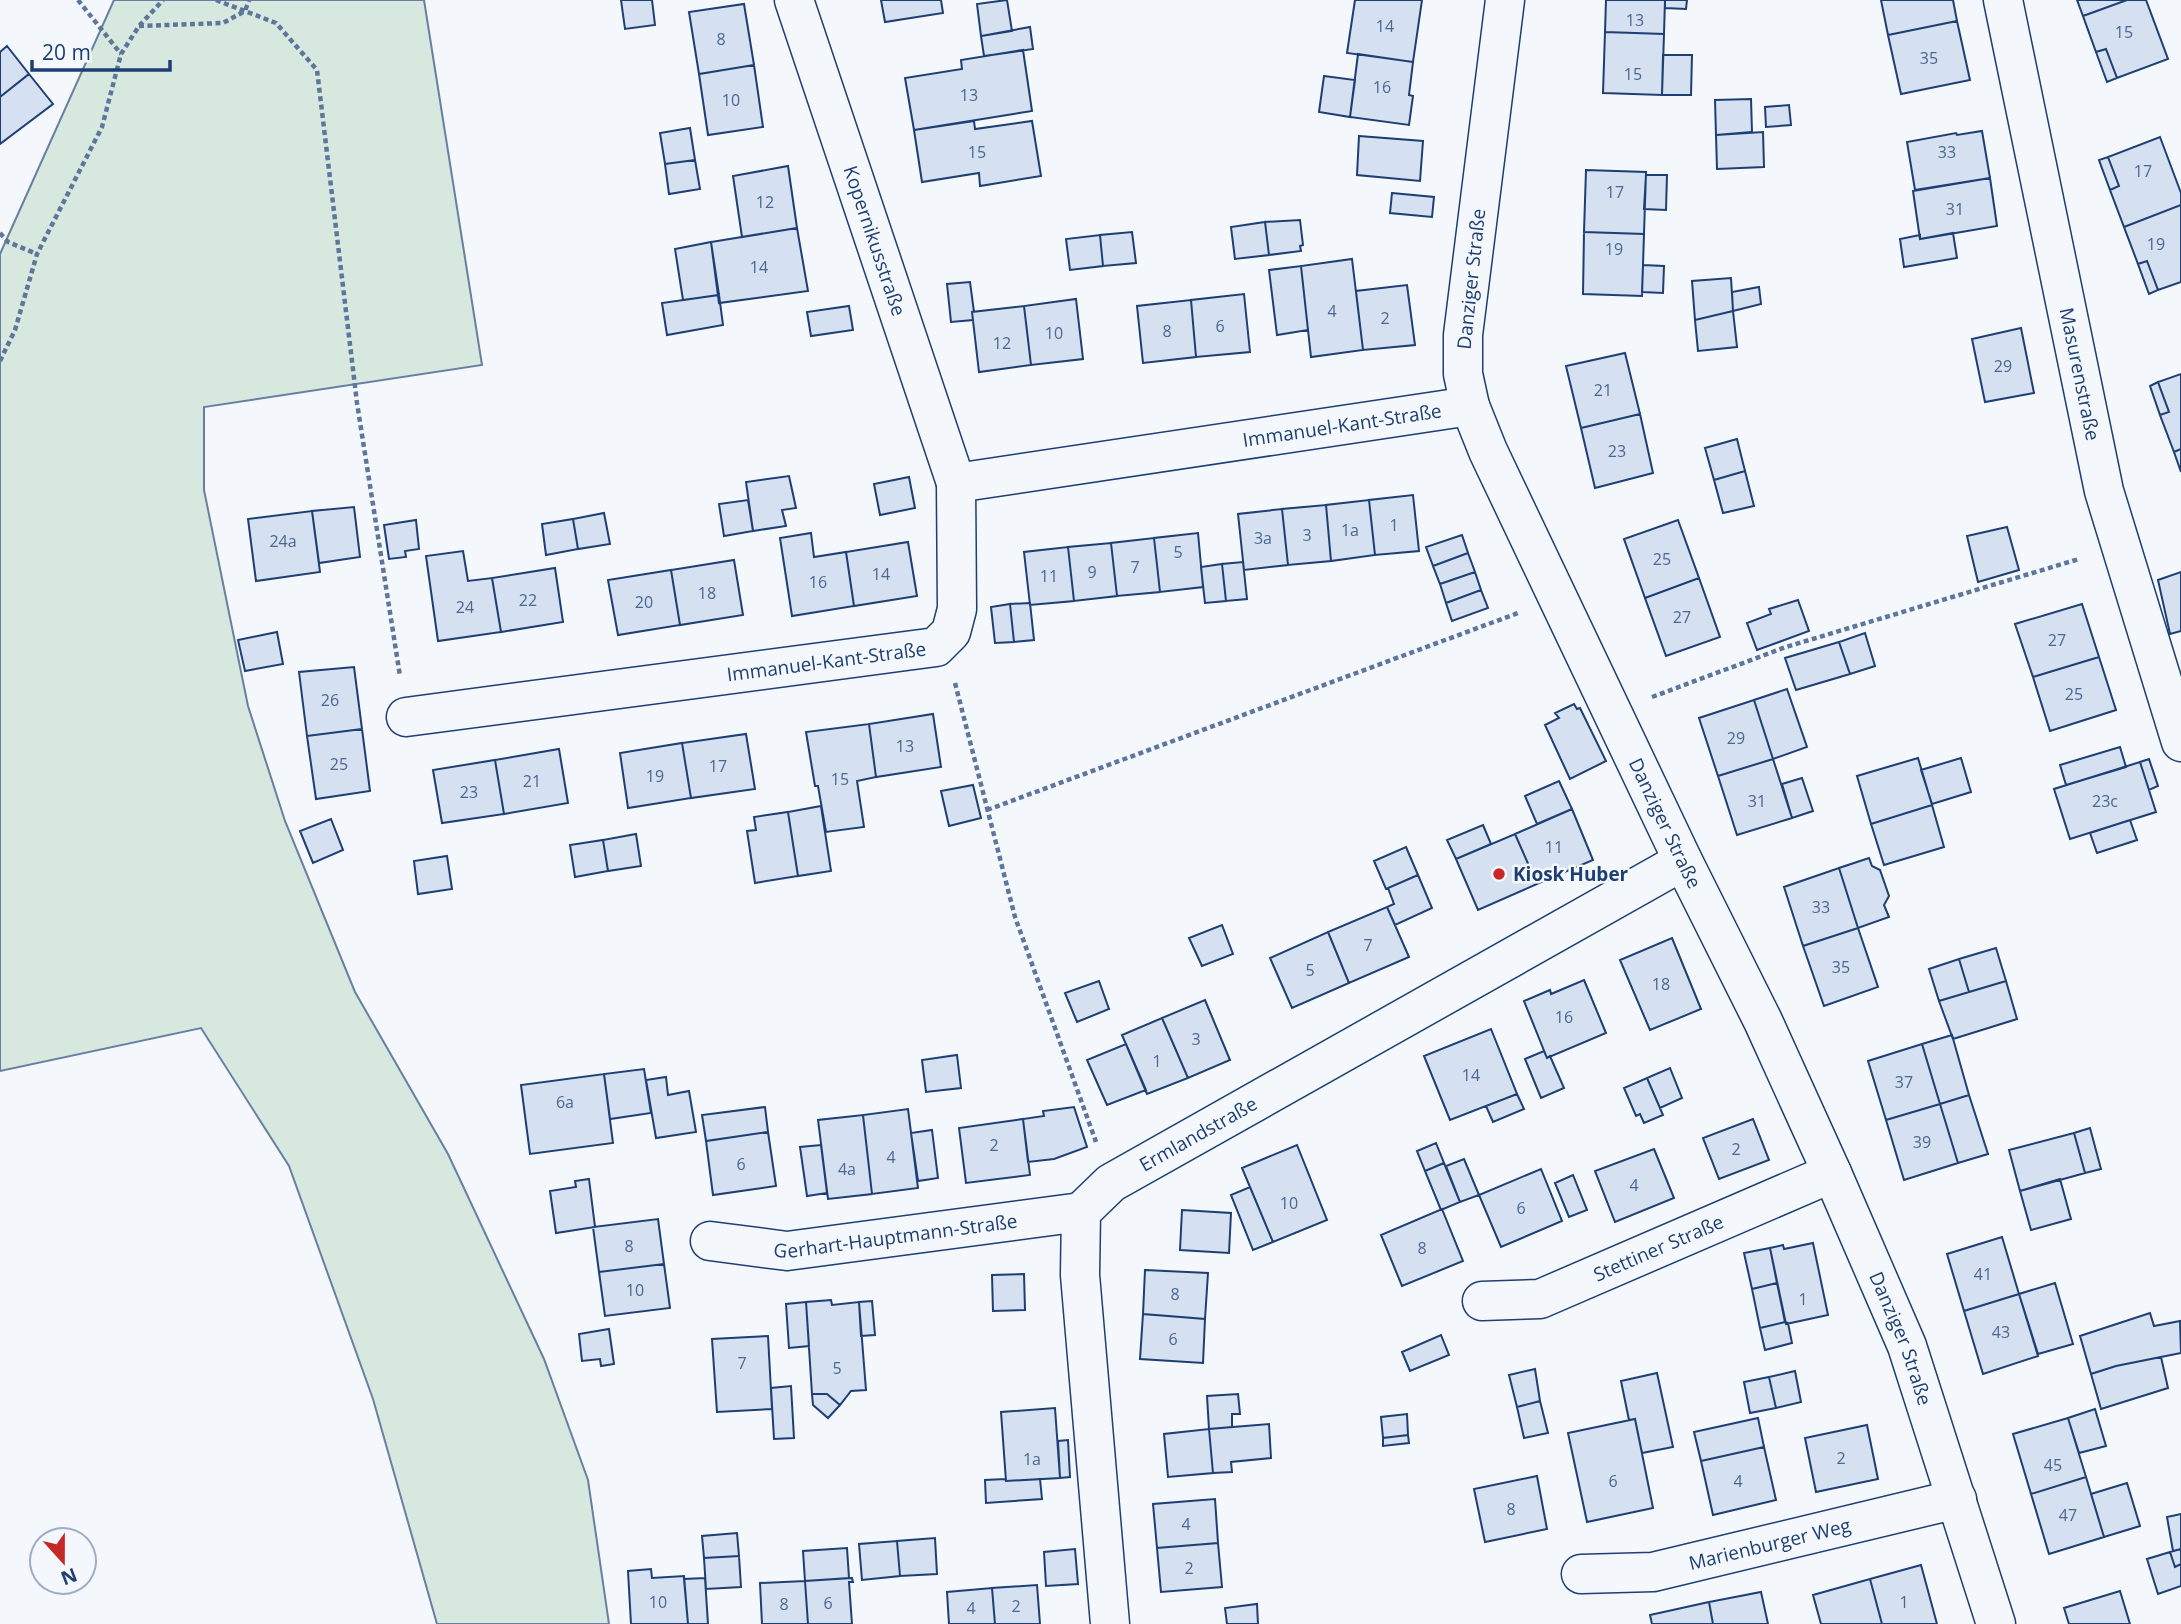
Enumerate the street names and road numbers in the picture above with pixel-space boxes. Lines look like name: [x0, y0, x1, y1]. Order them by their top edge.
street label: Kopernikusstraße: [837, 162, 912, 319]
street label: Danziger Straße: [1451, 207, 1491, 351]
street label: Masurenstraße: [2054, 305, 2106, 443]
street label: Immanuel-Kant-Straße: [1241, 397, 1443, 453]
street label: Immanuel-Kant-Straße: [725, 635, 928, 688]
street label: Danziger Straße: [1623, 754, 1708, 893]
street label: Ermlandstraße: [1135, 1090, 1262, 1177]
street label: Gerhart-Hauptmann-Straße: [772, 1208, 1019, 1264]
street label: Stettiner Straße: [1589, 1208, 1728, 1287]
street label: Danziger Straße: [1863, 1267, 1938, 1409]
street label: Marienburger Weg: [1686, 1512, 1853, 1576]

